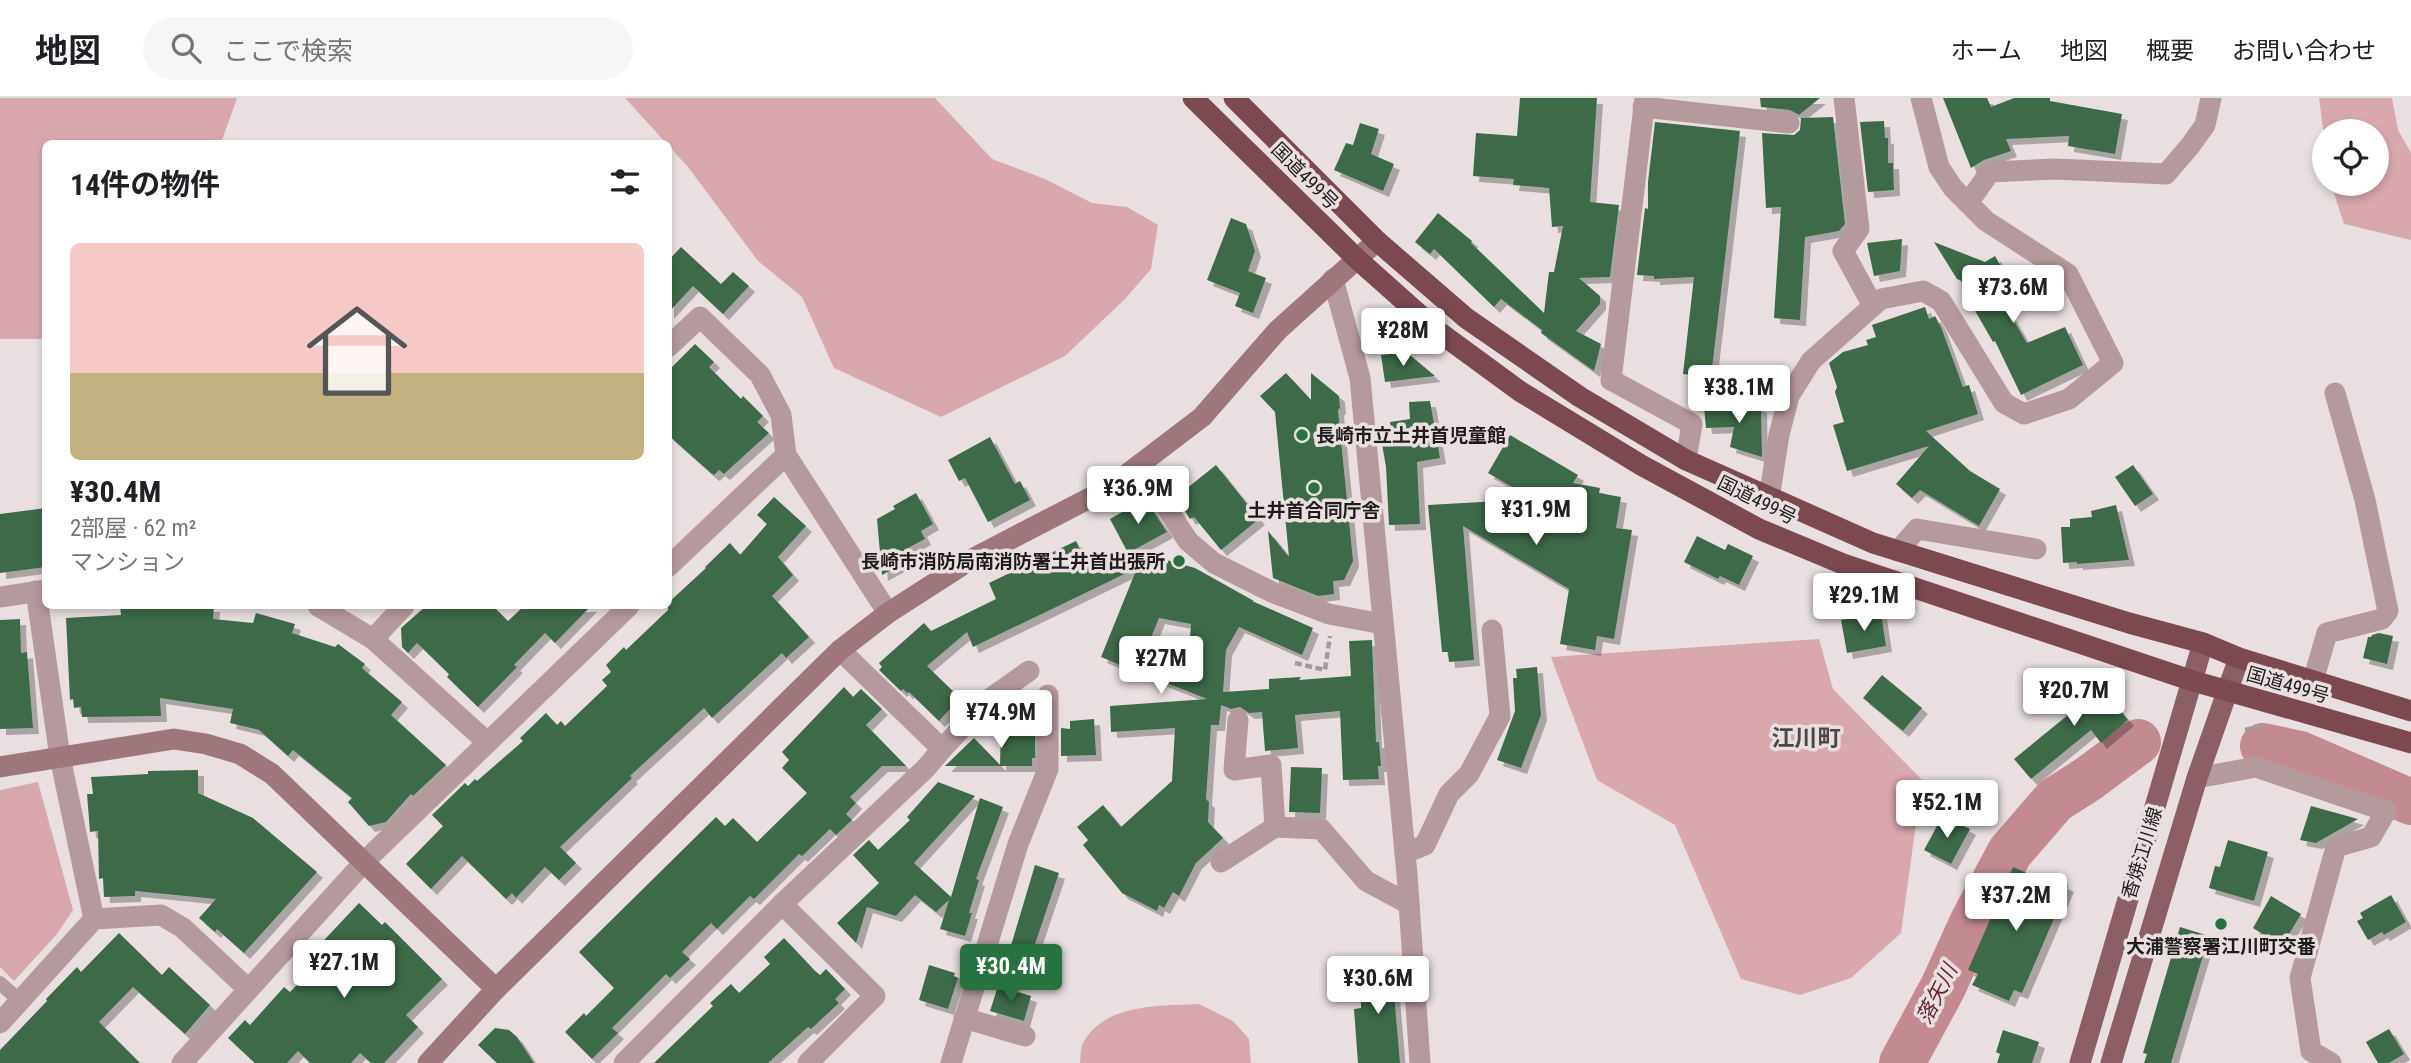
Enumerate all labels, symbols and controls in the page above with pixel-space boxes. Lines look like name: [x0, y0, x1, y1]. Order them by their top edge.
search box: [143, 17, 633, 80]
icon: search: [167, 29, 205, 67]
text: 地図: [35, 31, 101, 70]
text: ここで検索: [223, 36, 353, 66]
text: ホーム: [1951, 37, 2022, 65]
text: 地図: [2060, 37, 2108, 65]
text: 概要: [2146, 37, 2194, 65]
text: お問い合わせ: [2232, 37, 2376, 65]
map controls: [2312, 119, 2389, 196]
button: locate: [2312, 119, 2389, 196]
street label: 国道499号: [1267, 138, 1343, 214]
icon: filters: [606, 163, 644, 201]
text: 14件の物件: [70, 167, 220, 202]
pin: ¥73.6M: [1956, 266, 2070, 325]
text: ¥73.6M: [1978, 274, 2048, 301]
icon: home: [294, 288, 420, 414]
pin: ¥28M: [1362, 308, 1444, 368]
text: ¥28M: [1377, 317, 1429, 344]
pin: ¥38.1M: [1682, 366, 1796, 425]
text: ¥38.1M: [1704, 374, 1774, 401]
place label: 長崎市立土井首児童館: [1316, 424, 1506, 447]
marker: 長崎市立土井首児童館: [1294, 427, 1310, 443]
pin: ¥36.9M: [1081, 466, 1195, 526]
street label: 国道499号: [1714, 471, 1800, 529]
text: ¥30.4M: [70, 474, 161, 509]
text: ¥36.9M: [1103, 475, 1173, 502]
marker: 土井首合同庁舎: [1306, 480, 1322, 496]
pin: ¥31.9M: [1479, 488, 1593, 547]
text: ¥31.9M: [1501, 496, 1571, 523]
place label: 土井首合同庁舎: [1247, 499, 1381, 522]
text: 2部屋 · 62 m²: [70, 515, 196, 542]
text: マンション: [70, 549, 185, 576]
place label: 長崎市消防局南消防署土井首出張所: [861, 550, 1165, 573]
marker: 長崎市消防局南消防署土井首出張所: [1171, 553, 1187, 569]
pin: ¥29.1M: [1807, 574, 1921, 633]
text: ¥29.1M: [1829, 582, 1899, 609]
pin: ¥27M: [1120, 636, 1202, 696]
text: ¥27M: [1135, 645, 1187, 672]
street label: 国道499号: [2244, 662, 2332, 708]
pin: ¥20.7M: [2017, 668, 2131, 728]
text: ¥20.7M: [2039, 677, 2109, 704]
pin: ¥74.9M: [944, 690, 1058, 750]
text: ¥74.9M: [966, 699, 1036, 726]
district label: 江川町: [1772, 725, 1841, 752]
pin: ¥52.1M: [1890, 780, 2004, 840]
text: ¥52.1M: [1912, 789, 1982, 816]
street label: 香焼江川線: [2117, 804, 2167, 902]
pin: ¥37.2M: [1959, 874, 2073, 933]
text: ¥37.2M: [1981, 882, 2051, 909]
marker: 大浦警察署江川町交番: [2213, 916, 2229, 932]
place label: 大浦警察署江川町交番: [2126, 935, 2316, 958]
pin: ¥27.1M: [287, 940, 401, 1000]
pin: ¥30.4M: [954, 944, 1068, 1004]
text: ¥27.1M: [309, 949, 379, 976]
text: ¥30.4M: [976, 953, 1046, 980]
pin: ¥30.6M: [1321, 956, 1435, 1016]
water label: 落矢川: [1912, 959, 1963, 1028]
text: ¥30.6M: [1343, 965, 1413, 992]

